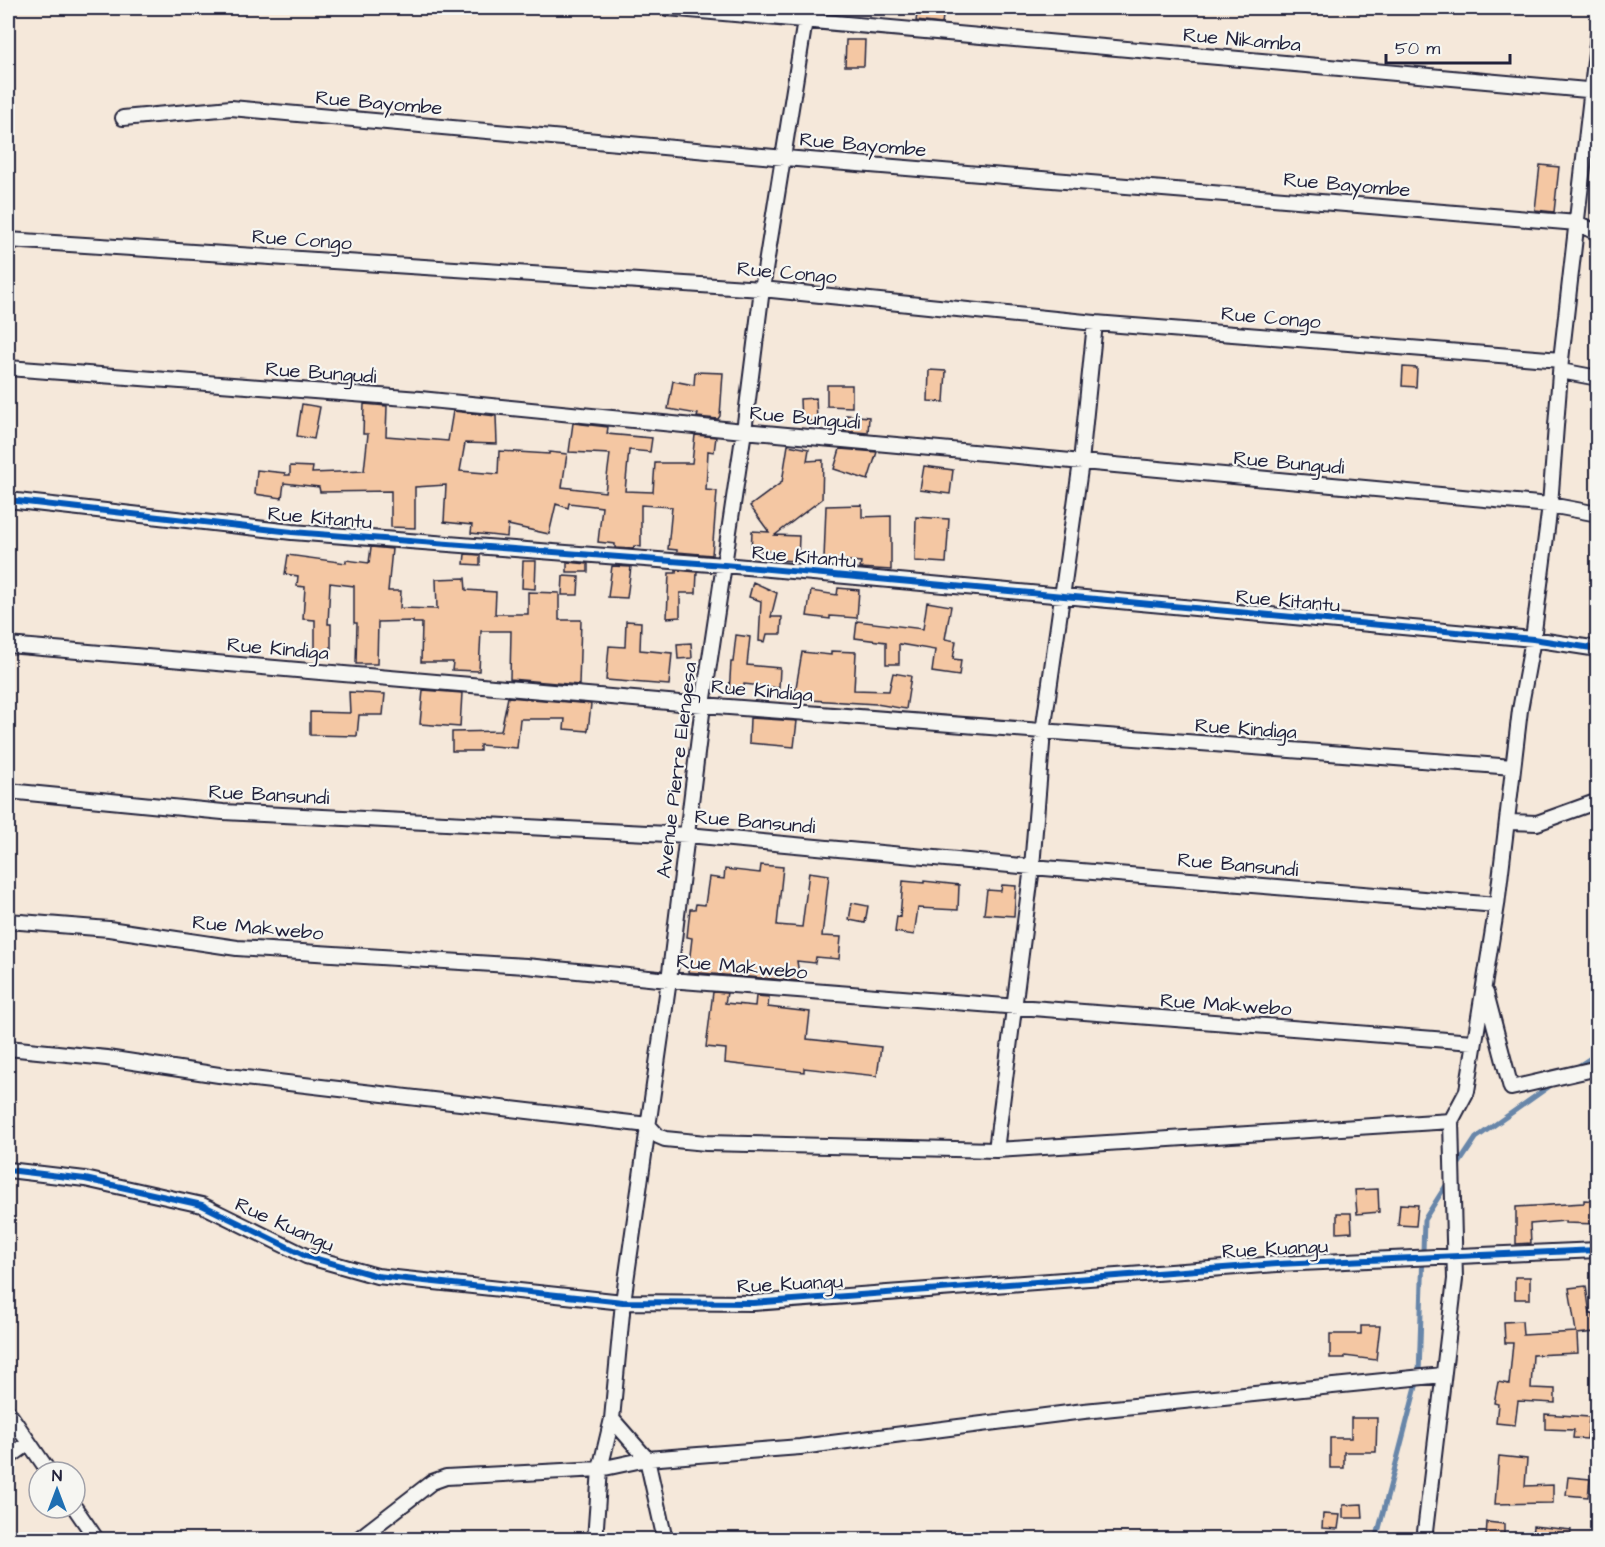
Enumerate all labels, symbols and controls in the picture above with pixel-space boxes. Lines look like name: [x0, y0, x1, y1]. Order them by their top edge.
street label: Rue Nikamba: [1182, 21, 1302, 59]
scale bar: [1386, 27, 1510, 65]
text: 50 m: [1395, 36, 1440, 61]
street label: Rue Bayombe: [314, 83, 444, 124]
street label: Rue Bayombe: [798, 125, 928, 166]
street label: Rue Bayombe: [1282, 165, 1412, 206]
street label: Rue Congo: [251, 223, 353, 258]
street label: Rue Congo: [736, 255, 838, 292]
street label: Rue Congo: [1220, 300, 1322, 337]
street label: Rue Bungudi: [264, 355, 377, 392]
street label: Rue Bungudi: [748, 399, 862, 438]
street label: Rue Bungudi: [1232, 444, 1346, 483]
street label: Rue Kitantu: [266, 499, 373, 537]
street label: Rue Kitantu: [750, 538, 857, 576]
street label: Rue Kitantu: [1234, 582, 1341, 620]
street label: Rue Kindiga: [226, 631, 330, 668]
street label: Avenue Pierre Elengesa: [650, 660, 705, 880]
street label: Rue Kindiga: [710, 673, 814, 710]
street label: Rue Kindiga: [1194, 711, 1298, 748]
street label: Rue Bansundi: [208, 778, 330, 812]
street label: Rue Bansundi: [693, 803, 816, 841]
street label: Rue Bansundi: [1176, 846, 1299, 884]
street label: Rue Makwebo: [191, 908, 325, 948]
street label: Rue Makwebo: [675, 947, 809, 987]
street label: Rue Makwebo: [1159, 986, 1293, 1024]
street label: Rue Kuangu: [230, 1191, 339, 1260]
street label: Rue Kuangu: [1221, 1232, 1329, 1267]
street label: Rue Kuangu: [736, 1267, 844, 1302]
north arrow: [27, 1460, 87, 1520]
text: N: [52, 1465, 62, 1487]

